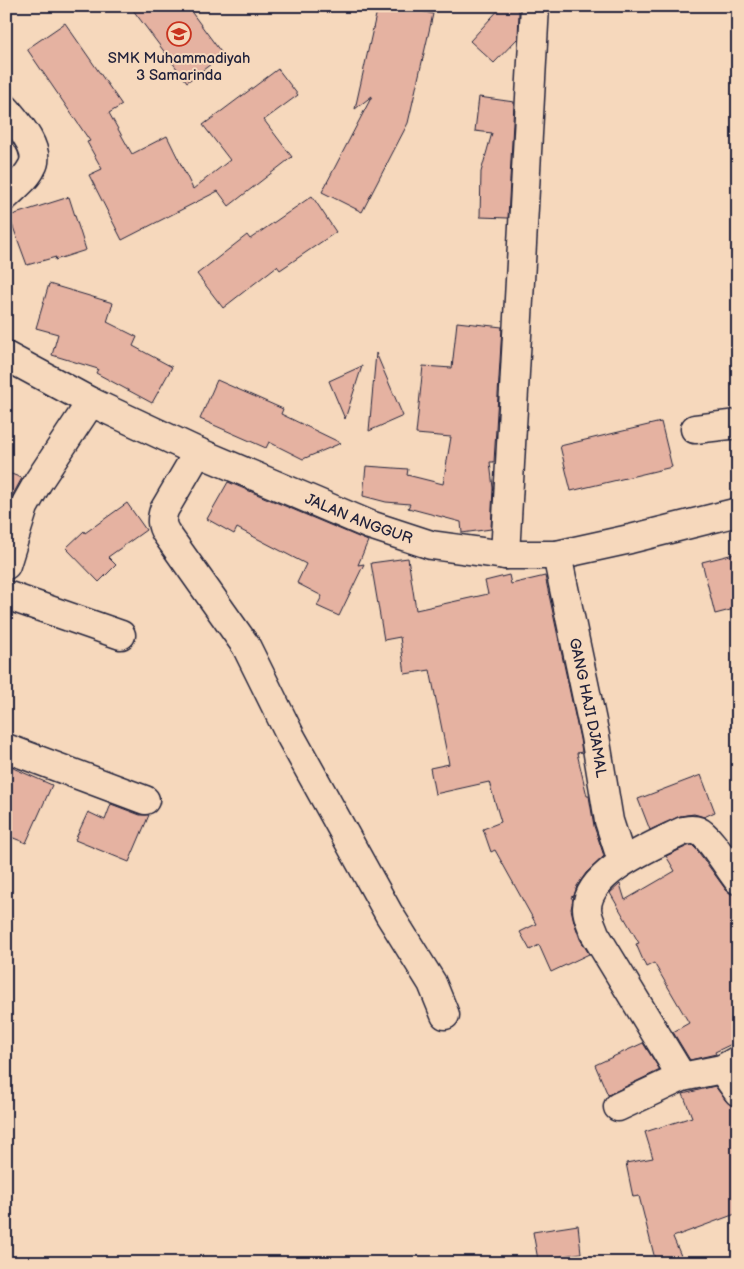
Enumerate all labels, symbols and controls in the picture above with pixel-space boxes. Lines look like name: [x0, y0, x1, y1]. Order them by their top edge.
school or university icon: SMK Muhammadiyah 3 Samarinda: [166, 21, 192, 47]
place label: SMK Muhammadiyah 3 Samarinda: [108, 49, 250, 85]
street label: JALAN ANGGUR: [302, 489, 416, 548]
street label: GANG HAJI DJAMAL: [565, 636, 611, 779]

